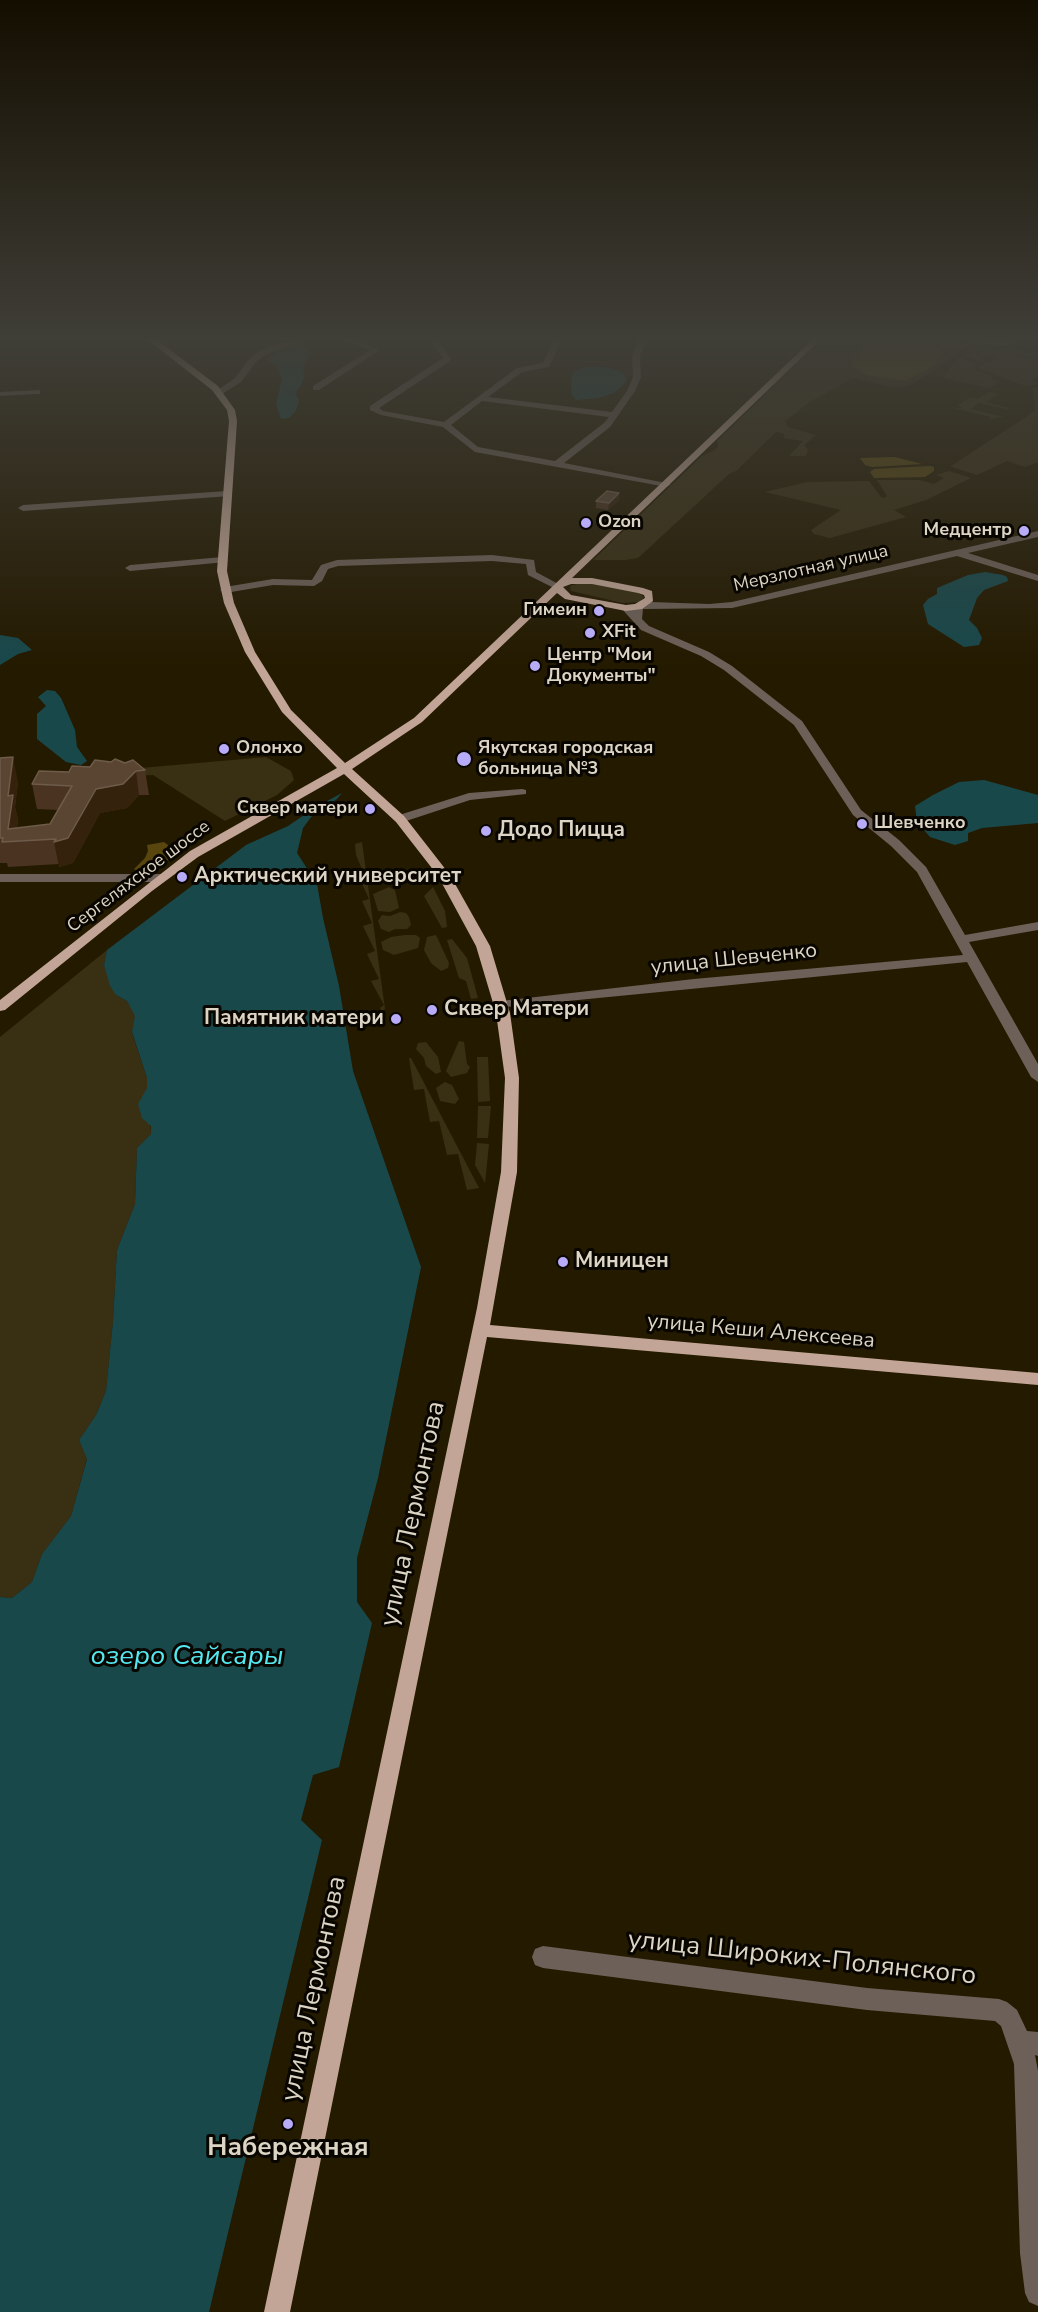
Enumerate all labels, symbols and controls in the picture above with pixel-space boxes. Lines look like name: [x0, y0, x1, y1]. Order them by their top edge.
place label: Ozon: [598, 512, 641, 534]
marker: Ozon: [579, 516, 593, 530]
place label: Медцентр: [924, 520, 1012, 542]
marker: Медцентр: [1017, 524, 1031, 538]
street label: Мерзлотная улица: [732, 541, 890, 597]
place label: Гимеин: [523, 600, 587, 622]
marker: Гимеин: [592, 604, 606, 618]
place label: XFit: [602, 622, 636, 644]
marker: XFit: [583, 626, 597, 640]
place label: Центр "Мои Документы": [547, 645, 656, 688]
marker: Центр "Мои Документы": [528, 659, 542, 673]
place label: Олонхо: [236, 738, 303, 760]
place label: Якутская городская больница №3: [478, 738, 653, 780]
marker: Олонхо: [217, 742, 231, 756]
marker: Якутская городская больница №3: [455, 750, 473, 768]
place label: Сквер матери: [237, 798, 358, 820]
marker: Сквер матери: [363, 802, 377, 816]
place label: Шевченко: [874, 813, 966, 835]
street label: Сергеляхское шоссе: [63, 816, 215, 938]
marker: Шевченко: [855, 817, 869, 831]
place label: Додо Пицца: [498, 818, 625, 844]
marker: Додо Пицца: [479, 824, 493, 838]
place label: Арктический университет: [194, 864, 461, 890]
marker: Арктический университет: [175, 870, 189, 884]
street label: улица Шевченко: [650, 939, 818, 981]
place label: Сквер Матери: [444, 997, 589, 1023]
marker: Сквер Матери: [425, 1003, 439, 1017]
place label: Памятник матери: [204, 1006, 384, 1032]
marker: Памятник матери: [389, 1012, 403, 1026]
place label: Миницен: [575, 1249, 669, 1275]
marker: Миницен: [556, 1255, 570, 1269]
street label: улица Кеши Алексеева: [646, 1309, 876, 1355]
street label: улица Лермонтова: [375, 1398, 453, 1630]
water label: озеро Сайсары: [91, 1641, 283, 1673]
street label: улица Лермонтова: [276, 1873, 354, 2105]
street label: улица Широких-Полянского: [626, 1925, 978, 1993]
marker: Набережная: [281, 2117, 295, 2131]
place label: Набережная: [207, 2133, 369, 2165]

